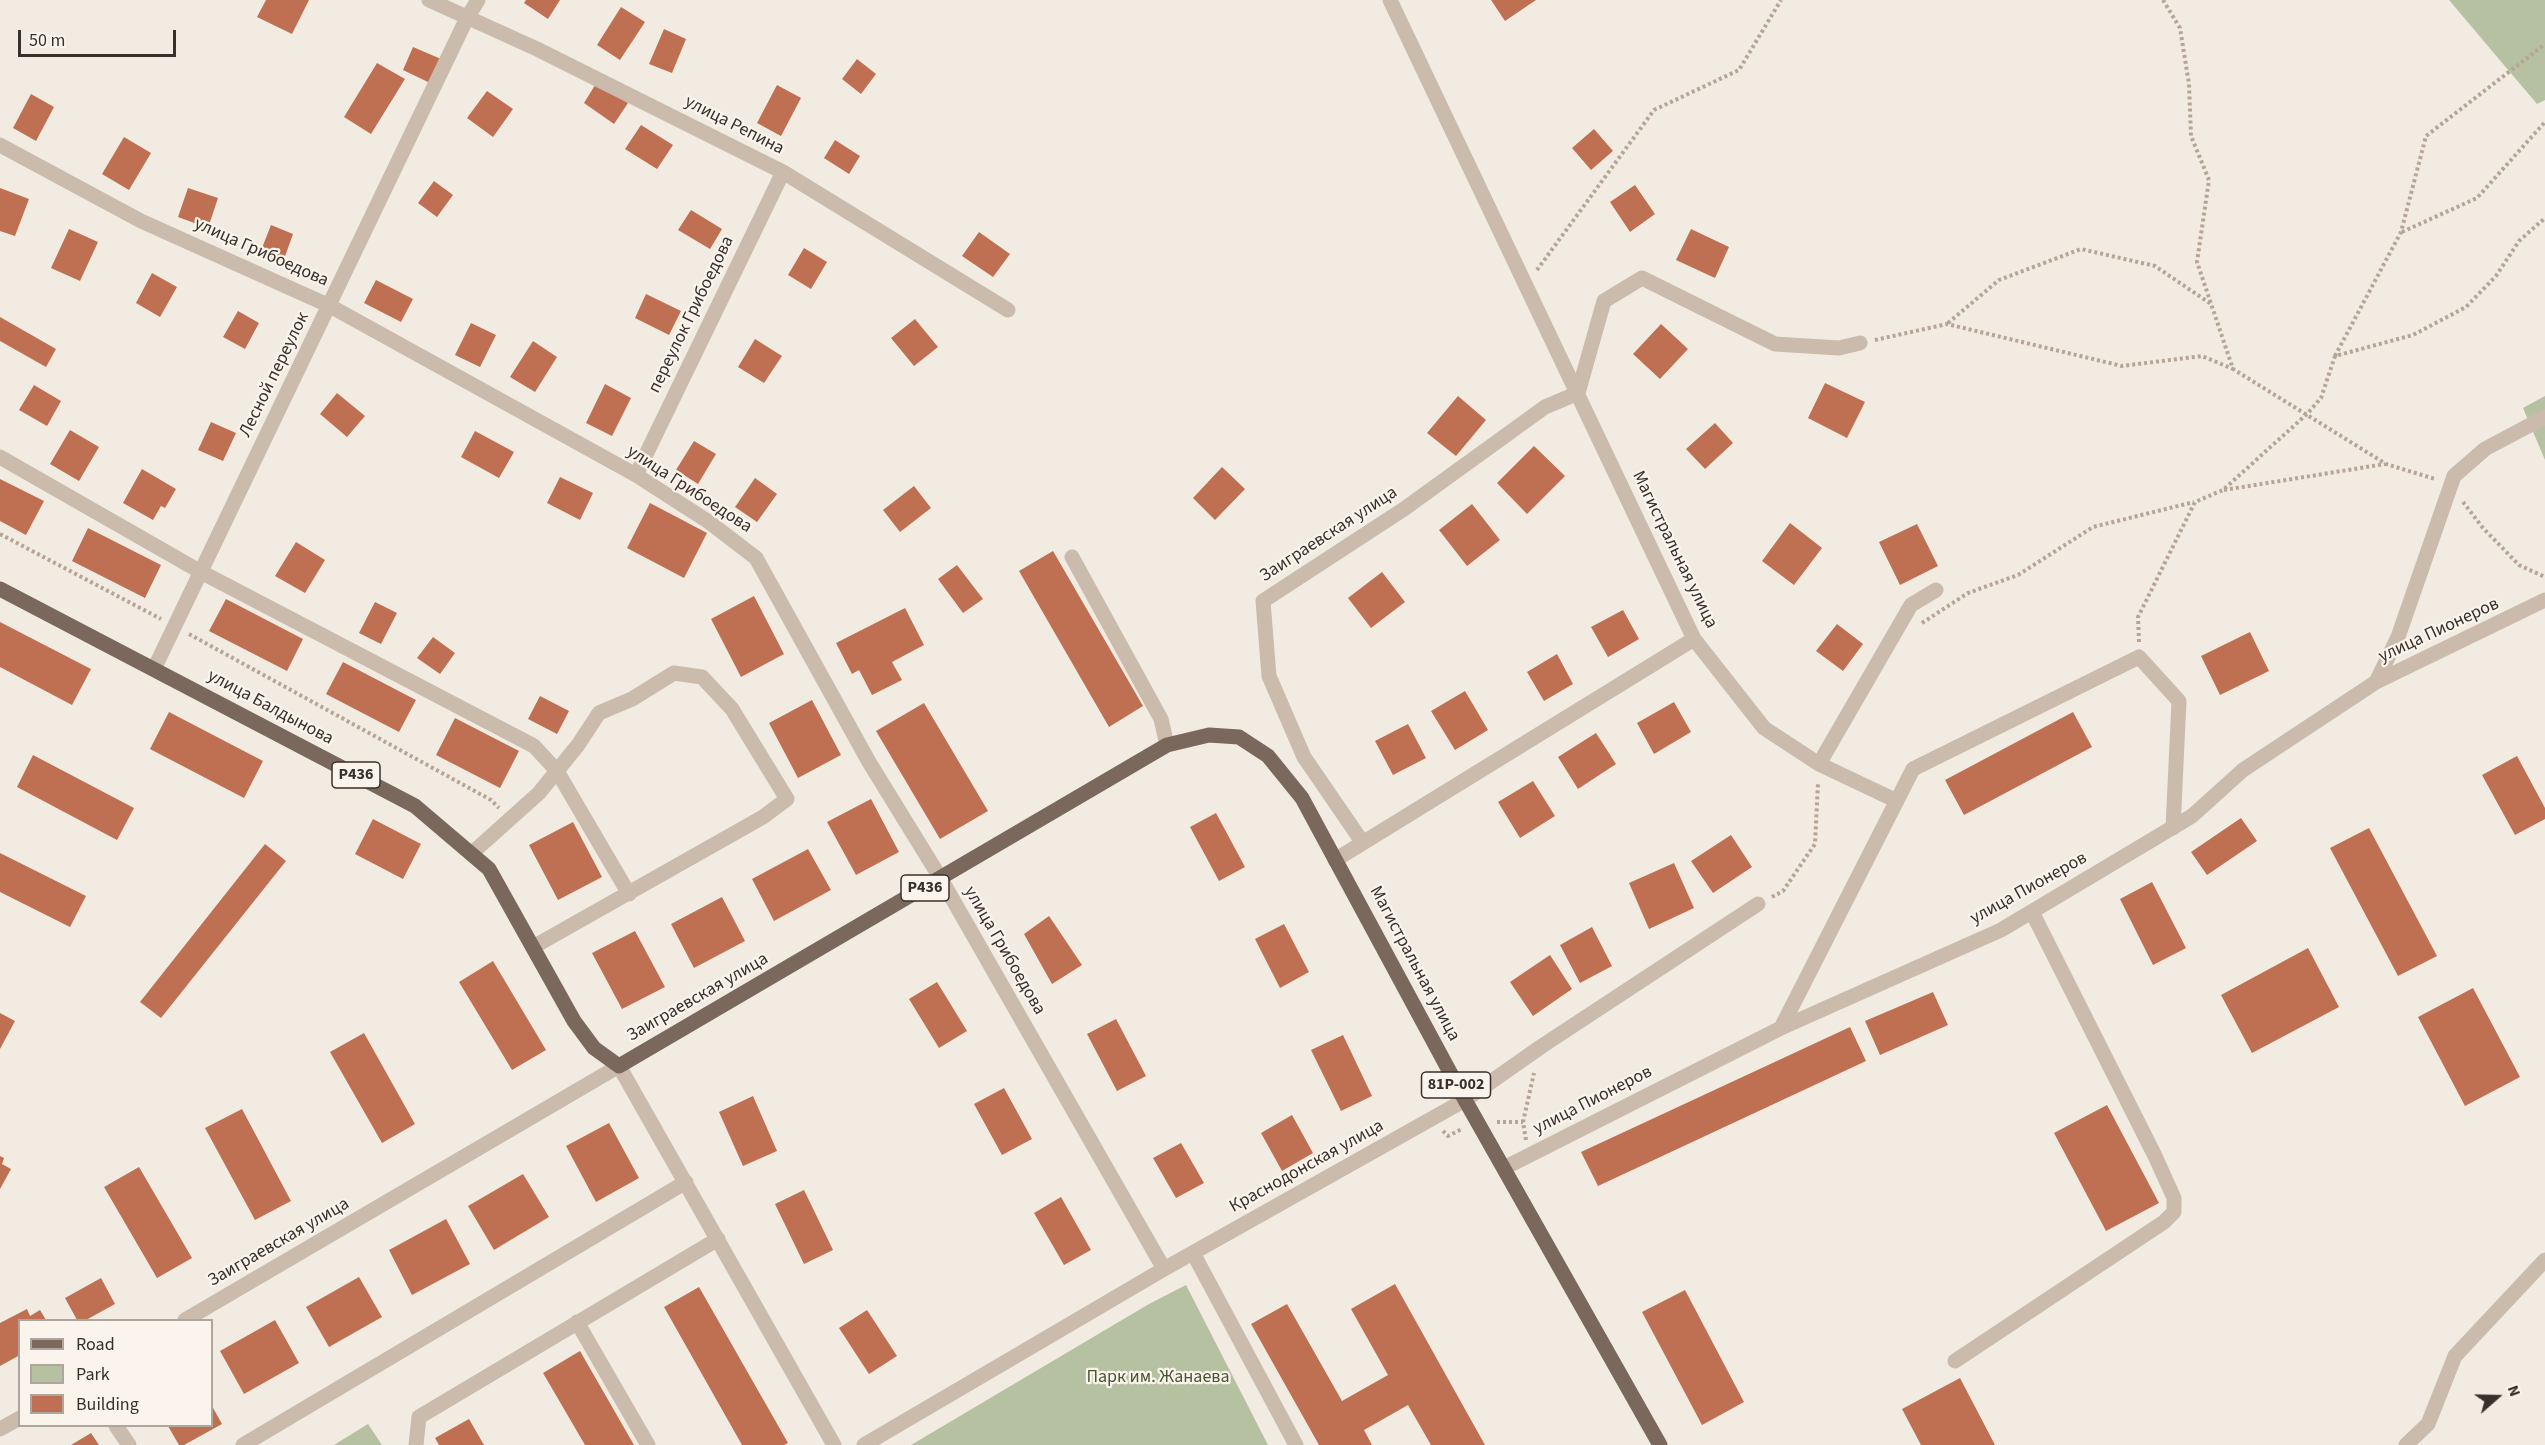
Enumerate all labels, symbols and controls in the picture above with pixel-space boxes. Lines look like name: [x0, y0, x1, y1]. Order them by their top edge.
scale bar: [21, 18, 178, 56]
text: 50 m: [29, 28, 65, 53]
street label: улица Репина: [681, 92, 787, 160]
street label: улица Грибоедова: [190, 214, 332, 292]
street label: переулок Грибоедова: [645, 233, 739, 397]
street label: Лесной переулок: [235, 309, 315, 441]
street label: улица Грибоедова: [622, 441, 756, 539]
street label: Магистральная улица: [1626, 468, 1722, 632]
street label: Заиграевская улица: [1256, 483, 1402, 587]
street label: улица Пионеров: [2375, 594, 2503, 668]
street label: улица Балдынова: [203, 666, 337, 750]
road number: P436: [332, 762, 380, 788]
street label: улица Пионеров: [1967, 848, 2091, 930]
road number: P436: [901, 875, 949, 901]
street label: улица Грибоедова: [958, 883, 1050, 1019]
street label: Магистральная улица: [1364, 883, 1464, 1045]
street label: Заиграевская улица: [624, 949, 772, 1047]
street label: улица Пионеров: [1530, 1062, 1656, 1140]
road number: 81Р-002: [1422, 1072, 1490, 1098]
street label: Краснодонская улица: [1226, 1116, 1388, 1218]
street label: Заиграевская улица: [205, 1194, 353, 1292]
legend: [18, 1319, 213, 1427]
text: Road: [76, 1332, 115, 1357]
text: Park: [76, 1362, 110, 1387]
park label: Парк им. Жанаева: [1086, 1367, 1230, 1389]
north arrow: [2467, 1367, 2527, 1427]
text: N: [2502, 1382, 2526, 1400]
text: Building: [76, 1392, 139, 1417]

